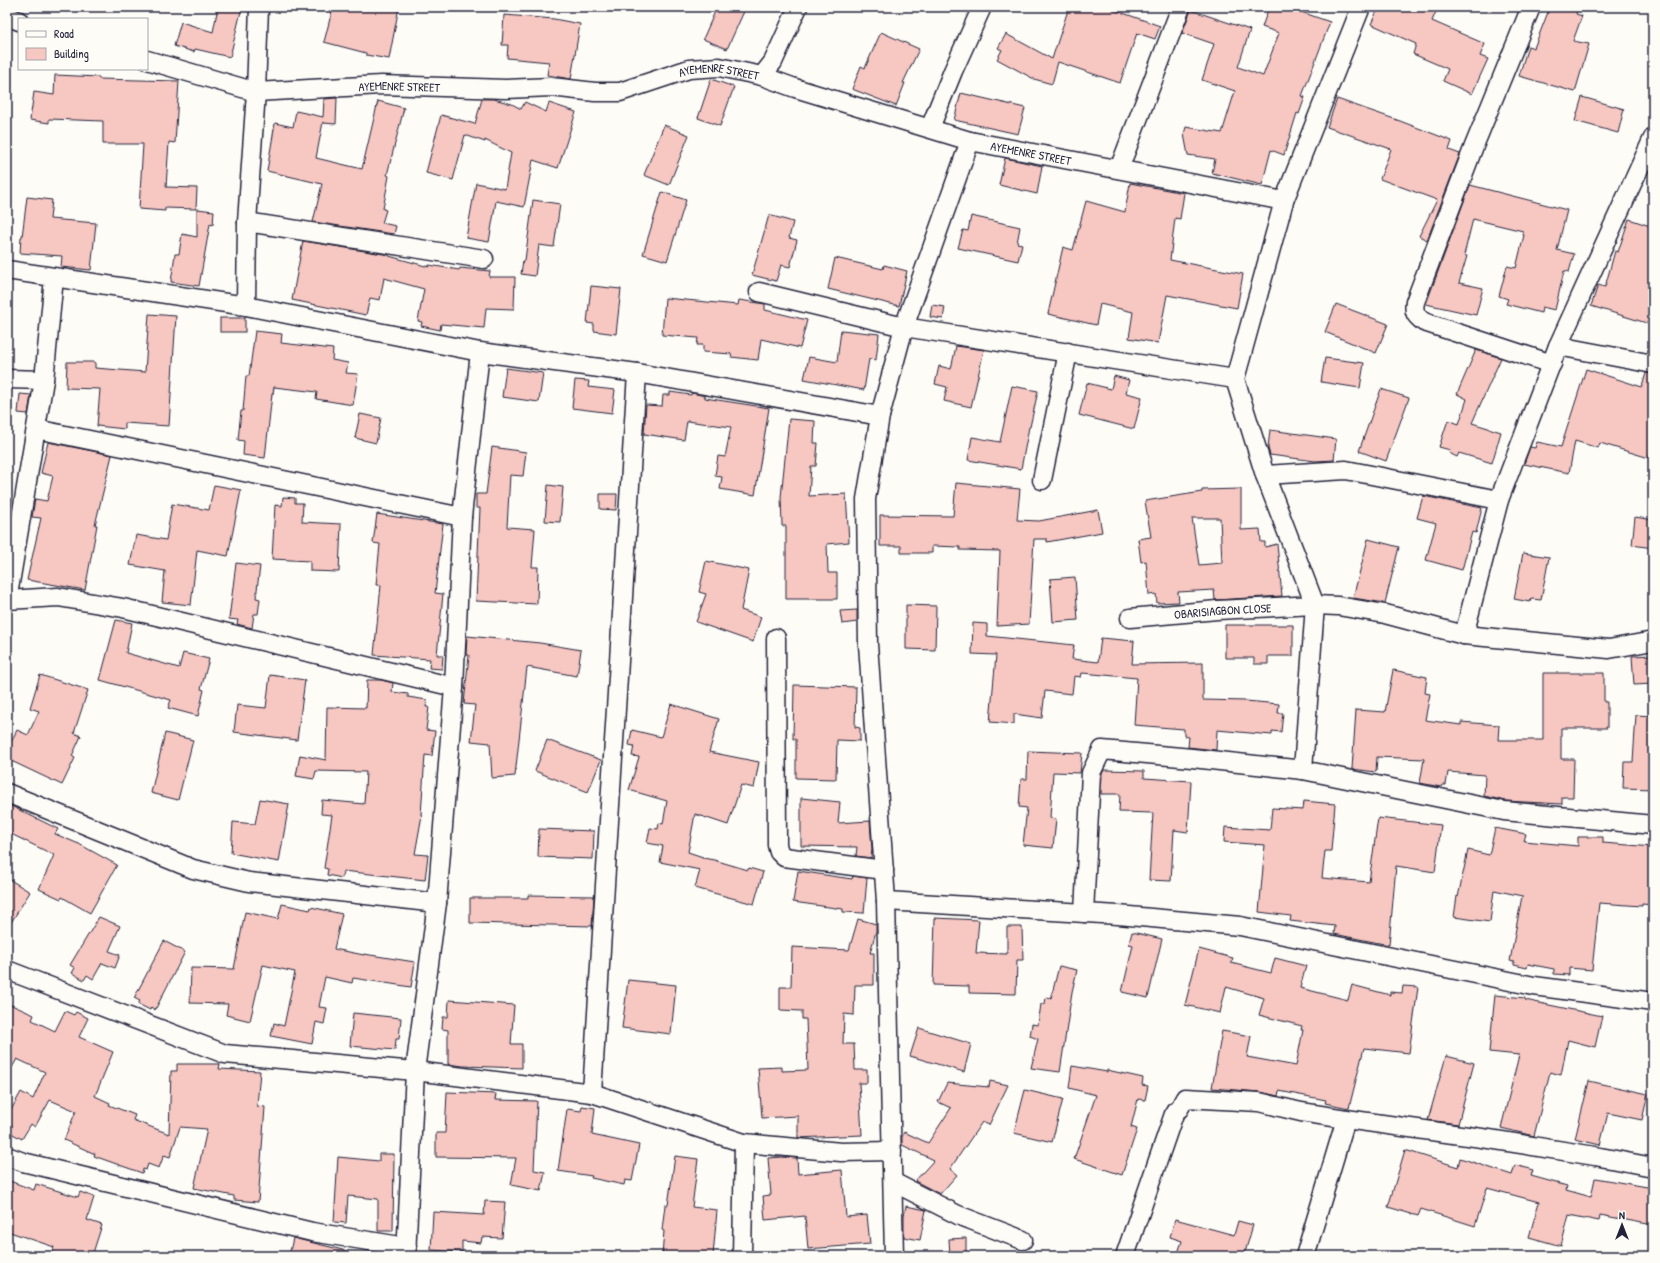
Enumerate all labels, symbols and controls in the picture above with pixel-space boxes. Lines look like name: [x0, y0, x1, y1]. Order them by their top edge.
legend: [18, 18, 148, 70]
text: Road: [54, 25, 74, 42]
text: Building: [54, 45, 89, 62]
street label: AYEMENRE STREET: [676, 58, 761, 84]
street label: AYEMENRE STREET: [358, 76, 441, 95]
street label: AYEMENRE STREET: [989, 137, 1073, 169]
street label: OBARISIAGBON CLOSE: [1173, 599, 1272, 622]
north arrow: [1602, 1205, 1642, 1245]
text: N: [1619, 1208, 1625, 1222]

